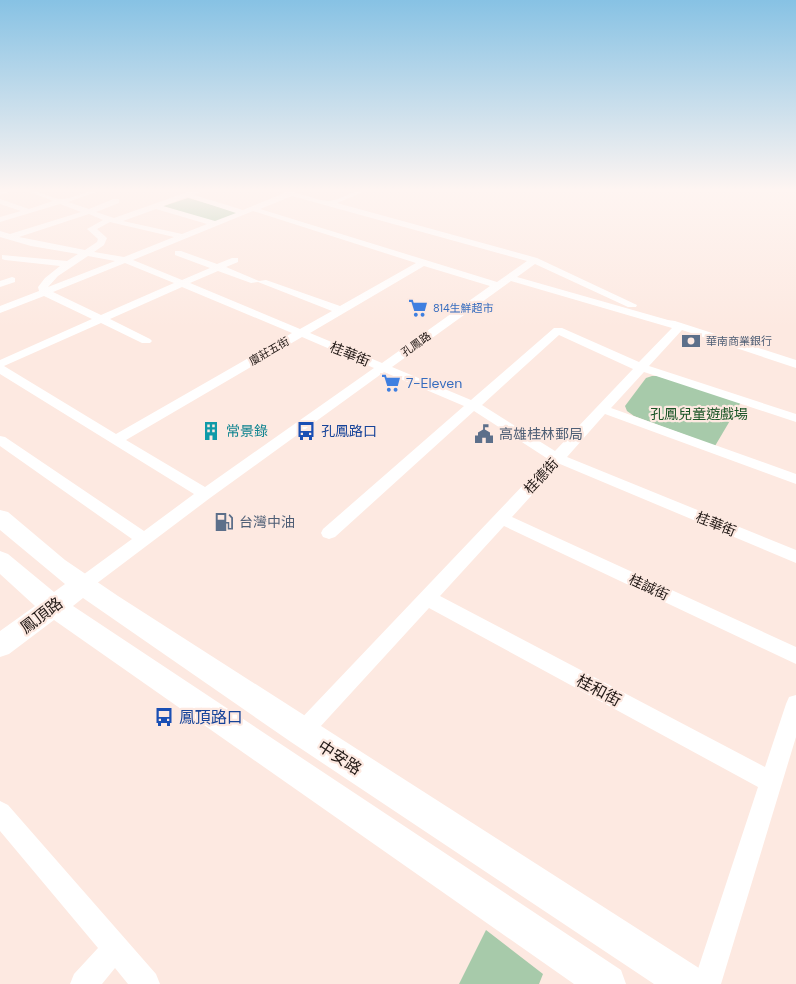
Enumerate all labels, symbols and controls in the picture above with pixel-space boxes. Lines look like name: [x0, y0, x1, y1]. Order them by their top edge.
supermarket icon: 814生鮮超市: [407, 297, 429, 319]
place label: 814生鮮超市: [433, 301, 494, 315]
street label: 孔鳳路: [398, 329, 434, 359]
bank icon: 華南商業銀行: [680, 330, 702, 352]
street label: 廈莊五街: [246, 334, 292, 368]
place label: 華南商業銀行: [706, 334, 772, 348]
street label: 桂華街: [327, 338, 373, 370]
supermarket icon: 7-Eleven: [380, 372, 402, 394]
place label: 7-Eleven: [406, 374, 462, 392]
park label: 孔鳳兒童遊戲場: [650, 405, 748, 423]
building icon: 常景錄: [200, 420, 222, 442]
bus stop icon: 孔鳳路口: [295, 420, 317, 442]
place label: 常景錄: [226, 422, 268, 440]
place label: 孔鳳路口: [321, 422, 377, 440]
public building icon: 高雄桂林郵局: [473, 423, 495, 445]
place label: 高雄桂林郵局: [499, 425, 583, 443]
street label: 桂德街: [520, 455, 562, 497]
street label: 桂華街: [693, 508, 739, 540]
fuel station icon: 台灣中油: [213, 511, 235, 533]
place label: 台灣中油: [239, 513, 295, 531]
street label: 桂誠街: [626, 570, 672, 604]
street label: 鳳頂路: [16, 593, 67, 638]
street label: 桂和街: [573, 670, 625, 711]
bus stop icon: 鳳頂路口: [153, 706, 175, 728]
place label: 鳳頂路口: [179, 707, 243, 728]
street label: 中安路: [314, 736, 366, 779]

